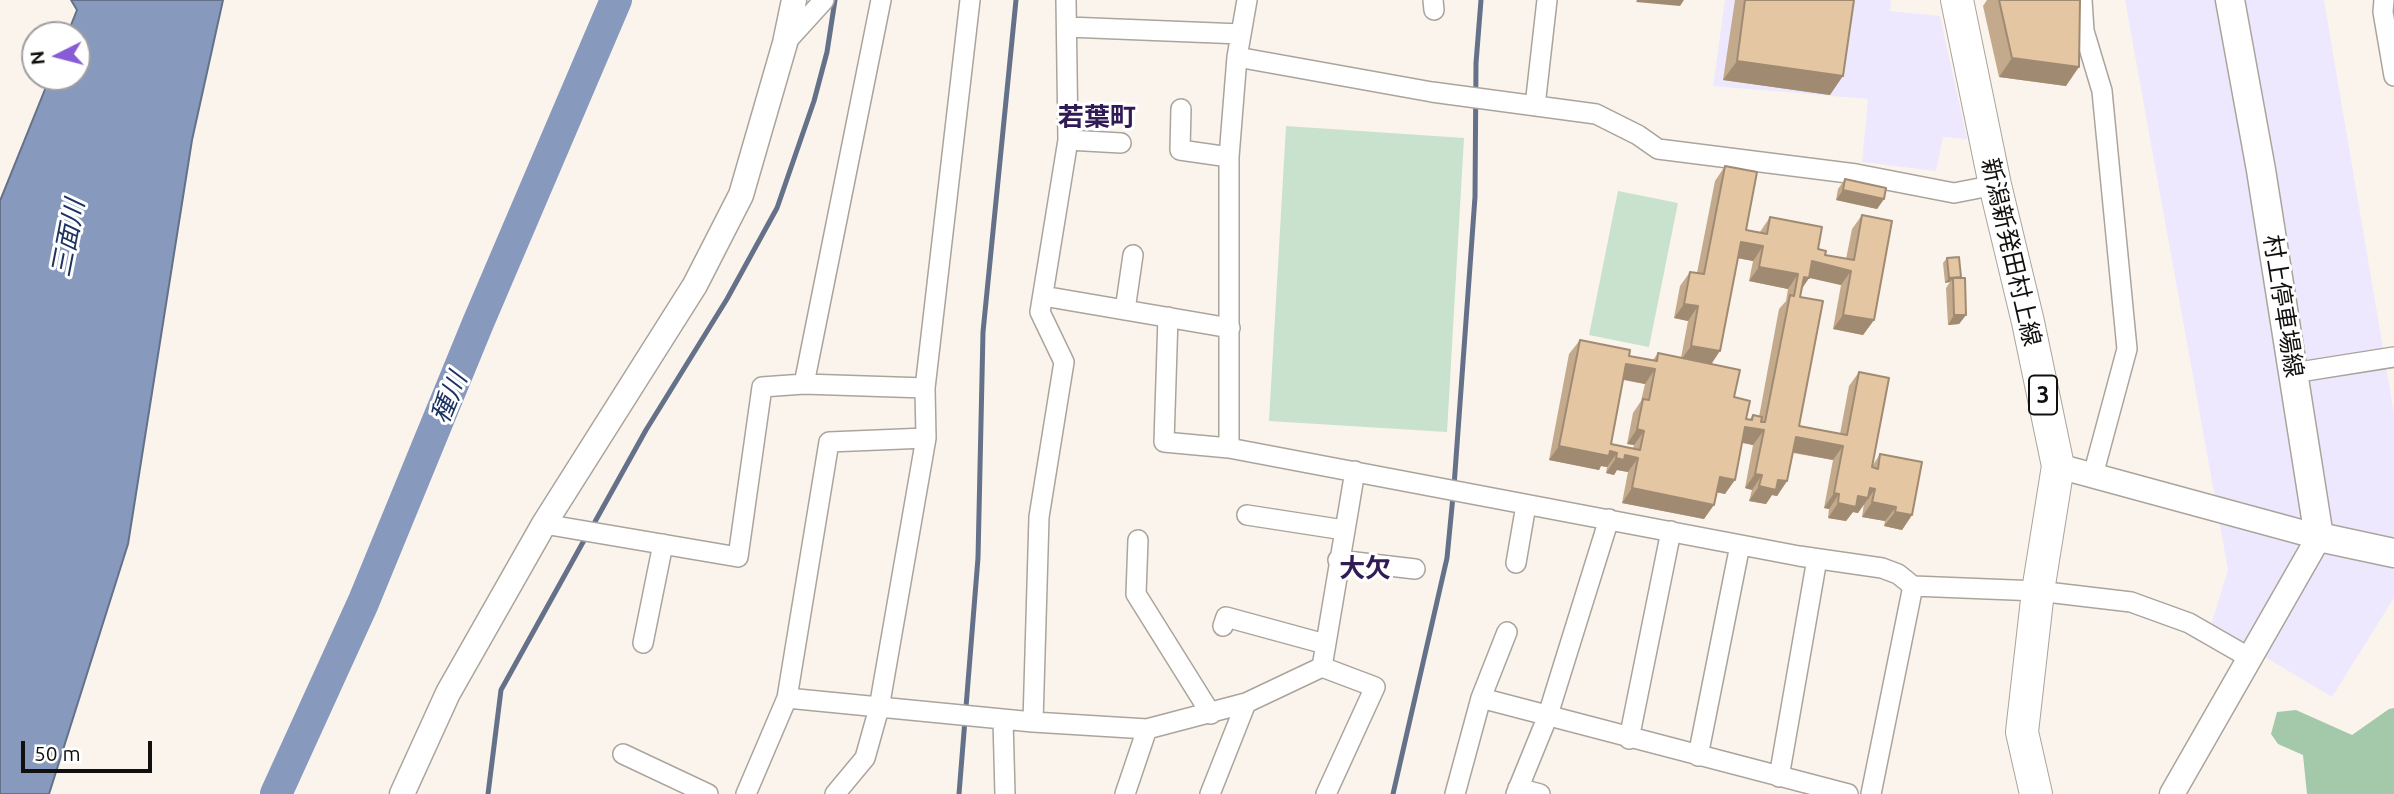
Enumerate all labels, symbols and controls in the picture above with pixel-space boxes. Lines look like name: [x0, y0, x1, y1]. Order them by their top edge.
north arrow: [21, 21, 91, 91]
text: N: [25, 50, 49, 66]
district label: 若葉町: [1058, 101, 1136, 133]
street label: 新潟新発田村上線: [1975, 155, 2047, 349]
water label: 三面川: [45, 197, 91, 279]
street label: 村上停車場線: [2258, 233, 2308, 379]
water label: 種川: [424, 368, 474, 428]
road number: 3: [2029, 376, 2057, 414]
district label: 大欠: [1339, 552, 1391, 584]
scale bar: [24, 728, 156, 772]
text: 50 m: [34, 741, 81, 765]

